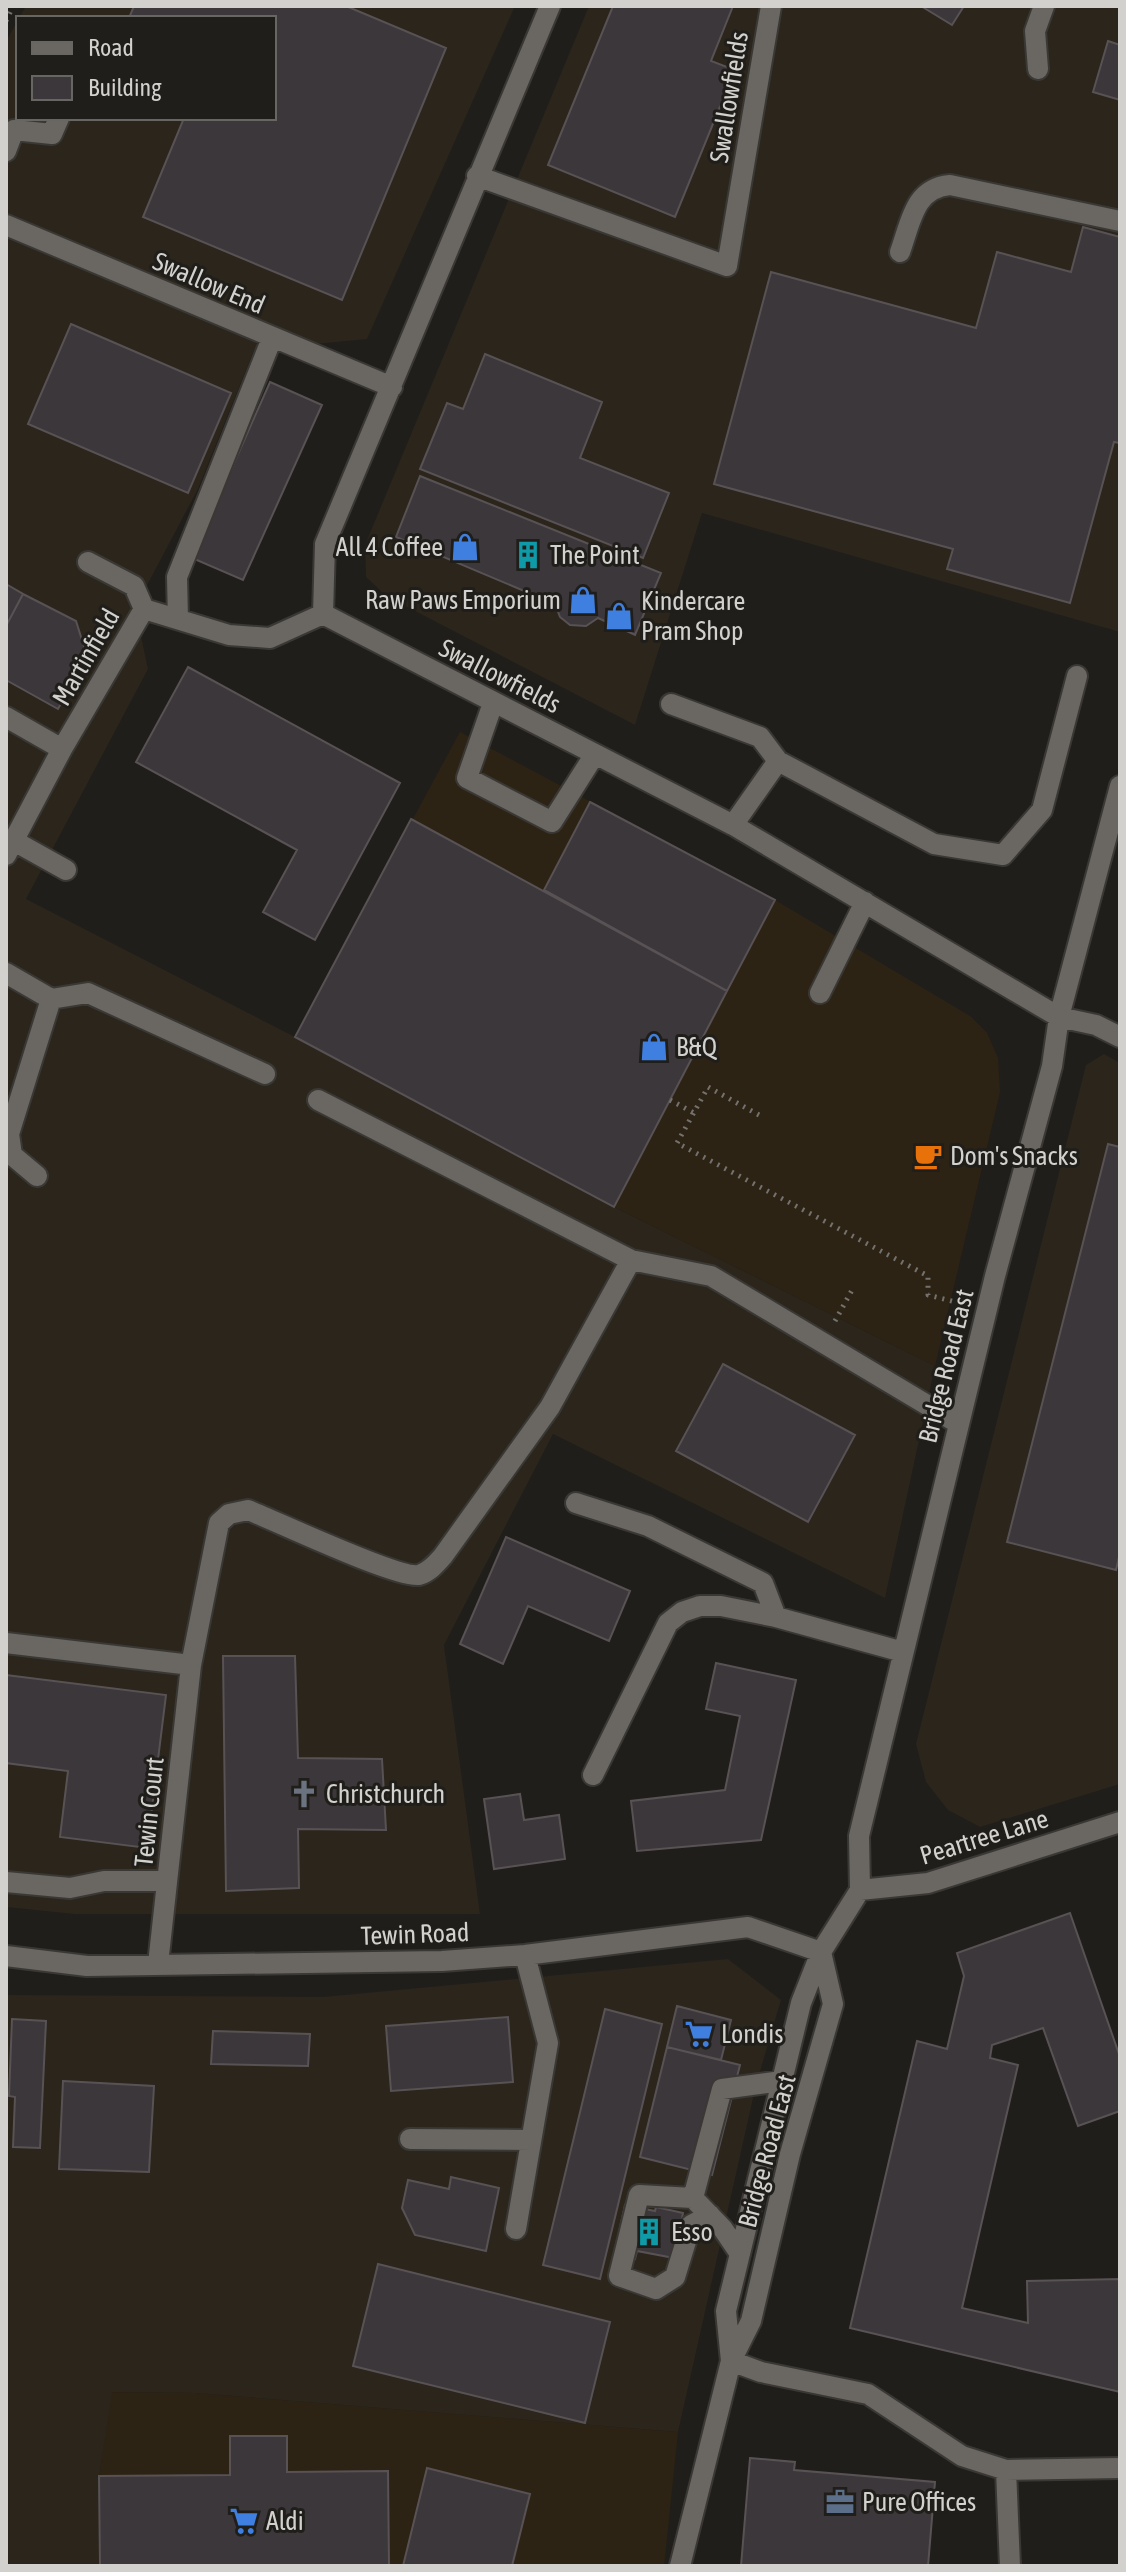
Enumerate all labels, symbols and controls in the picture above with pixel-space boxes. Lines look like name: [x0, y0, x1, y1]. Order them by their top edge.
legend: [16, 16, 276, 120]
street label: Swallowfields: [704, 29, 754, 165]
text: Road: [88, 34, 134, 61]
text: Building: [88, 74, 162, 101]
street label: Swallow End: [149, 246, 269, 320]
place label: All 4 Coffee: [336, 532, 443, 562]
shop icon: All 4 Coffee: [450, 532, 480, 562]
building icon: The Point: [513, 540, 543, 570]
place label: The Point: [550, 540, 640, 570]
place label: Raw Paws Emporium: [365, 585, 561, 615]
shop icon: Raw Paws Emporium: [568, 585, 598, 615]
place label: Kindercare Pram Shop: [641, 586, 745, 646]
shop icon: Kindercare Pram Shop: [604, 601, 634, 631]
street label: Martinfield: [46, 603, 126, 711]
street label: Swallowfields: [434, 633, 566, 719]
shop icon: B&Q: [639, 1032, 669, 1062]
place label: B&Q: [676, 1032, 718, 1062]
cafe icon: Dom's Snacks: [913, 1141, 943, 1171]
place label: Dom's Snacks: [950, 1141, 1078, 1171]
street label: Bridge Road East: [912, 1286, 980, 1446]
street label: Tewin Court: [128, 1756, 170, 1868]
church icon: Christchurch: [289, 1779, 319, 1809]
place label: Christchurch: [326, 1779, 445, 1809]
street label: Peartree Lane: [916, 1803, 1052, 1871]
street label: Tewin Road: [360, 1917, 470, 1951]
supermarket icon: Londis: [684, 2019, 714, 2049]
place label: Londis: [721, 2019, 783, 2049]
street label: Bridge Road East: [732, 2071, 802, 2231]
building icon: Esso: [634, 2217, 664, 2247]
place label: Esso: [671, 2217, 713, 2247]
office icon: Pure Offices: [825, 2487, 855, 2517]
place label: Pure Offices: [862, 2487, 976, 2517]
supermarket icon: Aldi: [229, 2506, 259, 2536]
place label: Aldi: [266, 2506, 304, 2536]

